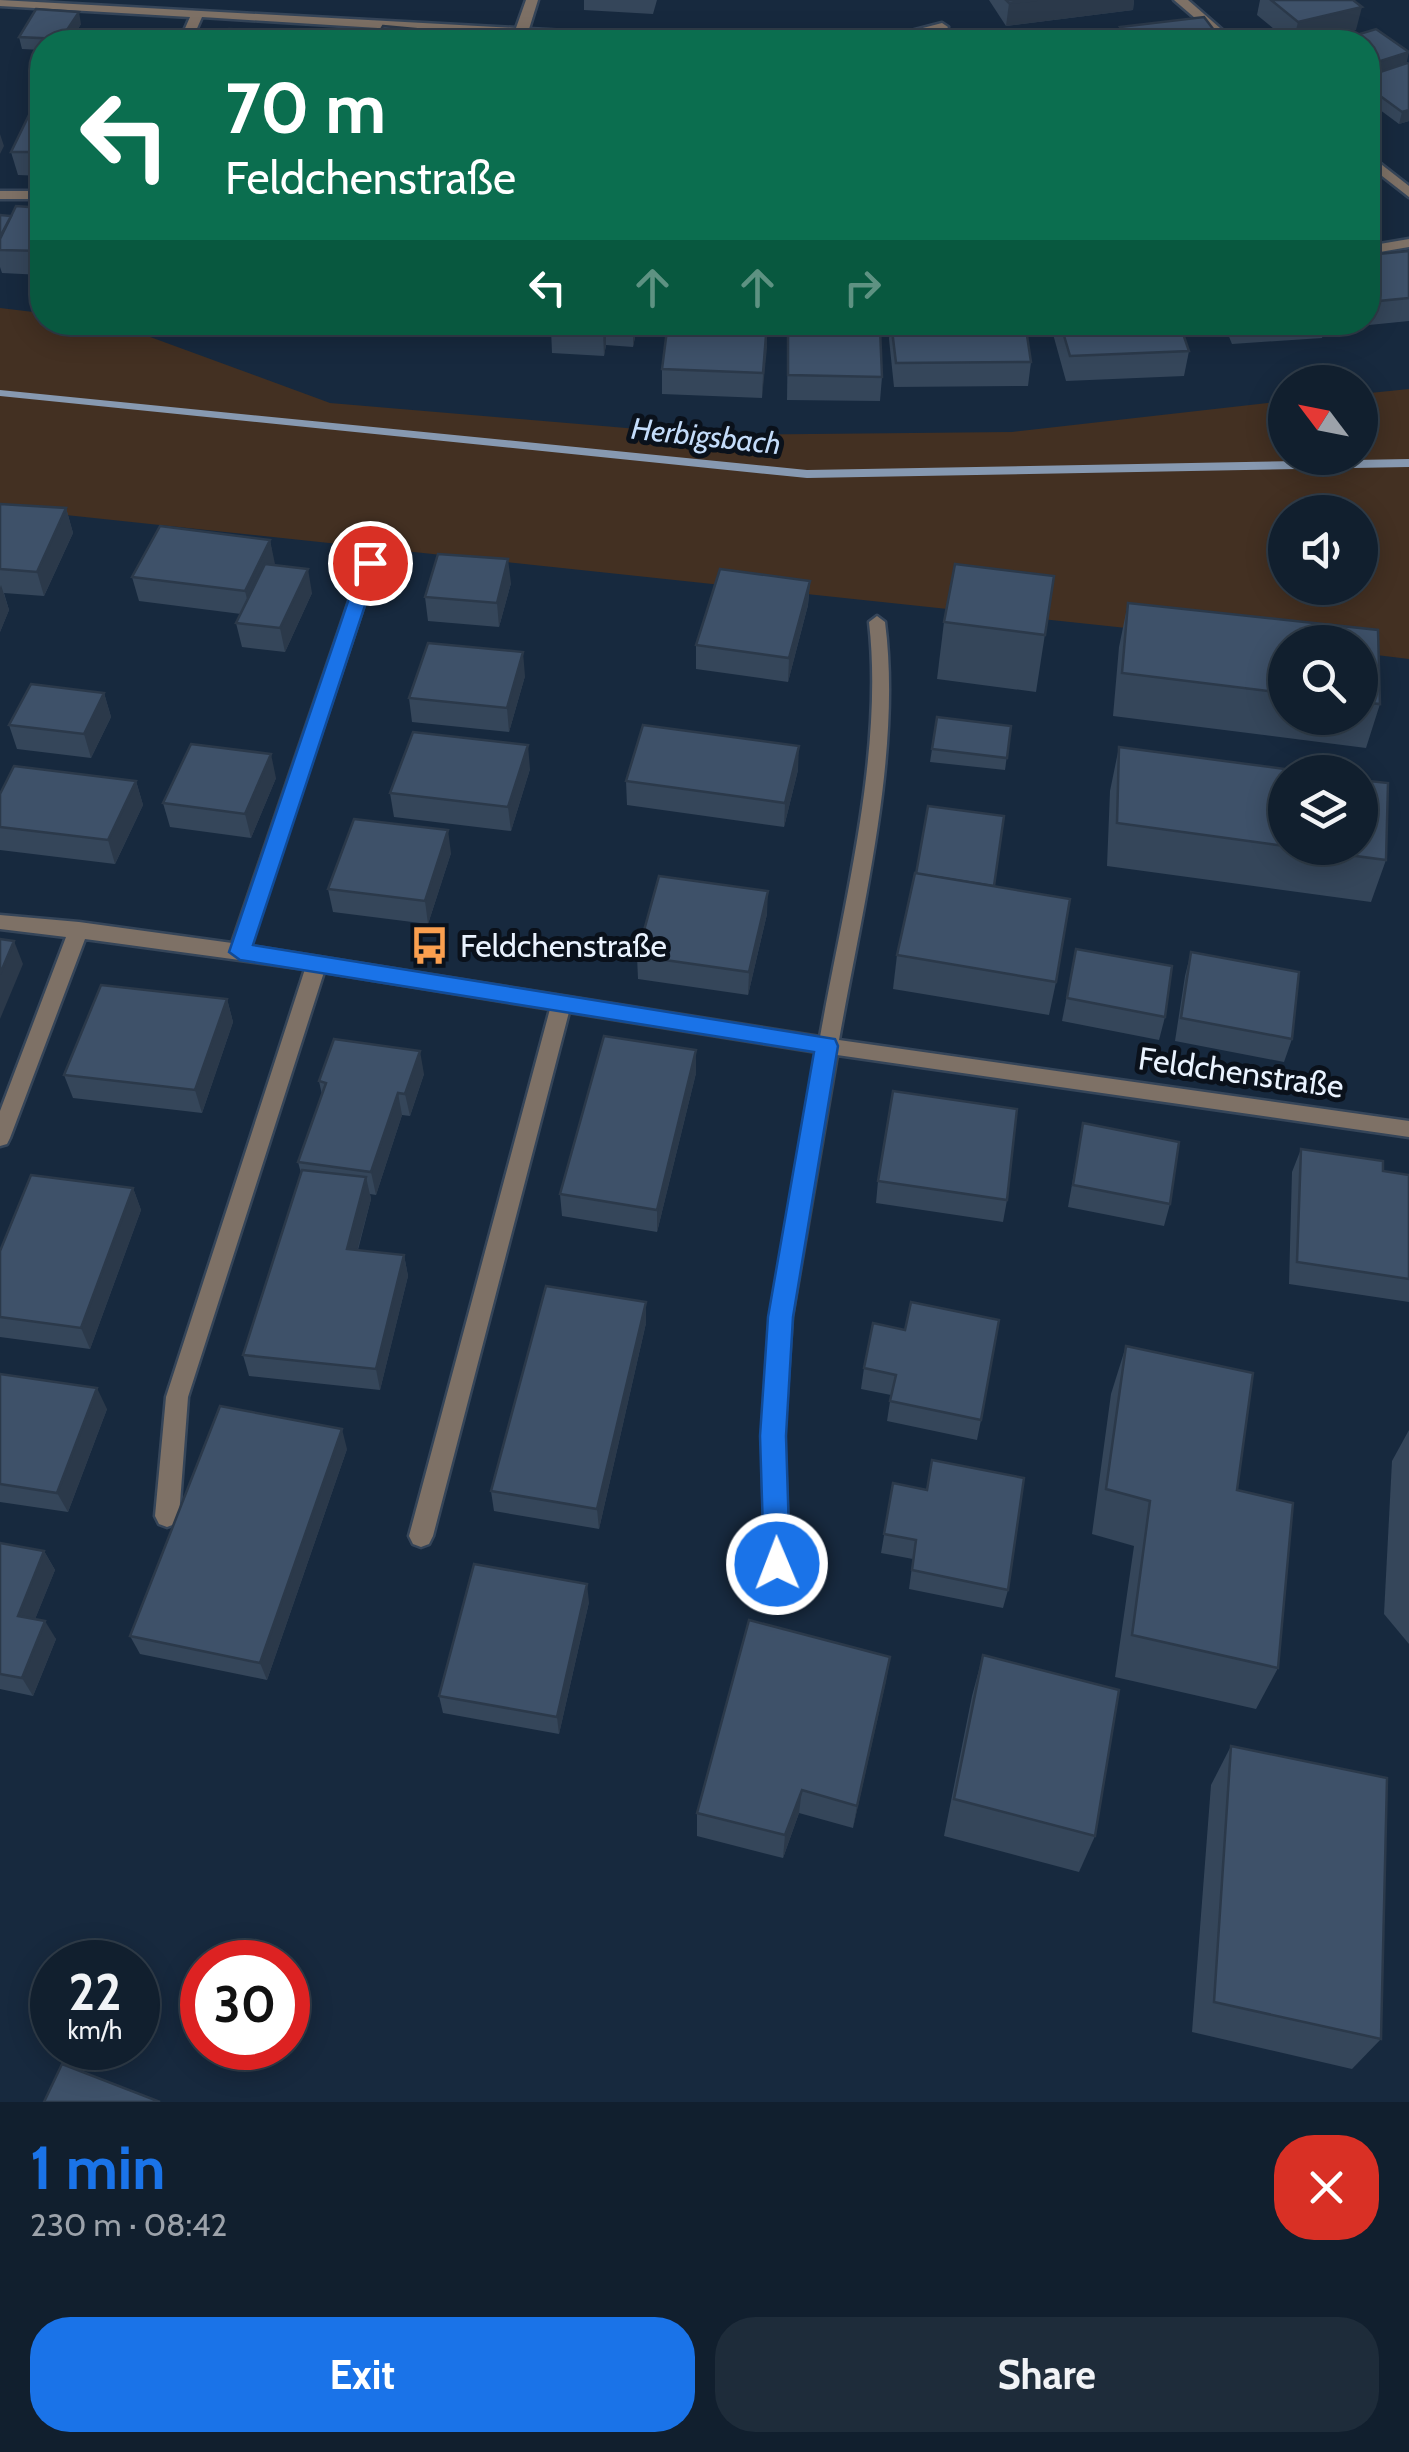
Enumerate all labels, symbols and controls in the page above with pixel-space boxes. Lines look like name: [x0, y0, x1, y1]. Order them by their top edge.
text: 70 m: [225, 65, 386, 151]
icon: left: [60, 70, 190, 200]
text: Feldchenstraße: [225, 151, 516, 205]
icon: left: [520, 260, 575, 315]
icon: ahead: [625, 260, 680, 315]
icon: ahead: [730, 260, 785, 315]
icon: right: [835, 260, 890, 315]
north arrow: [1268, 365, 1378, 475]
map controls: [1268, 365, 1378, 865]
water label: Herbigsbach: [629, 410, 783, 462]
button: sound: [1268, 495, 1378, 605]
pin: [328, 521, 413, 606]
icon: arrive: [343, 536, 398, 591]
button: search: [1268, 625, 1378, 735]
button: layers: [1268, 755, 1378, 865]
bus stop icon: Feldchenstraße: [409, 924, 451, 966]
place label: Feldchenstraße: [460, 926, 667, 965]
street label: Feldchenstraße: [1136, 1038, 1346, 1106]
position arrow: [725, 1512, 829, 1616]
speed limit sign: 30: [180, 1940, 310, 2070]
text: 22: [69, 1962, 121, 2023]
text: km/h: [68, 2015, 122, 2045]
text: 1 min: [30, 2131, 165, 2204]
button: close: [1274, 2135, 1379, 2240]
text: 230 m · 08:42: [30, 2205, 227, 2244]
button: Exit: [30, 2317, 695, 2432]
button: Share: [715, 2317, 1379, 2432]

